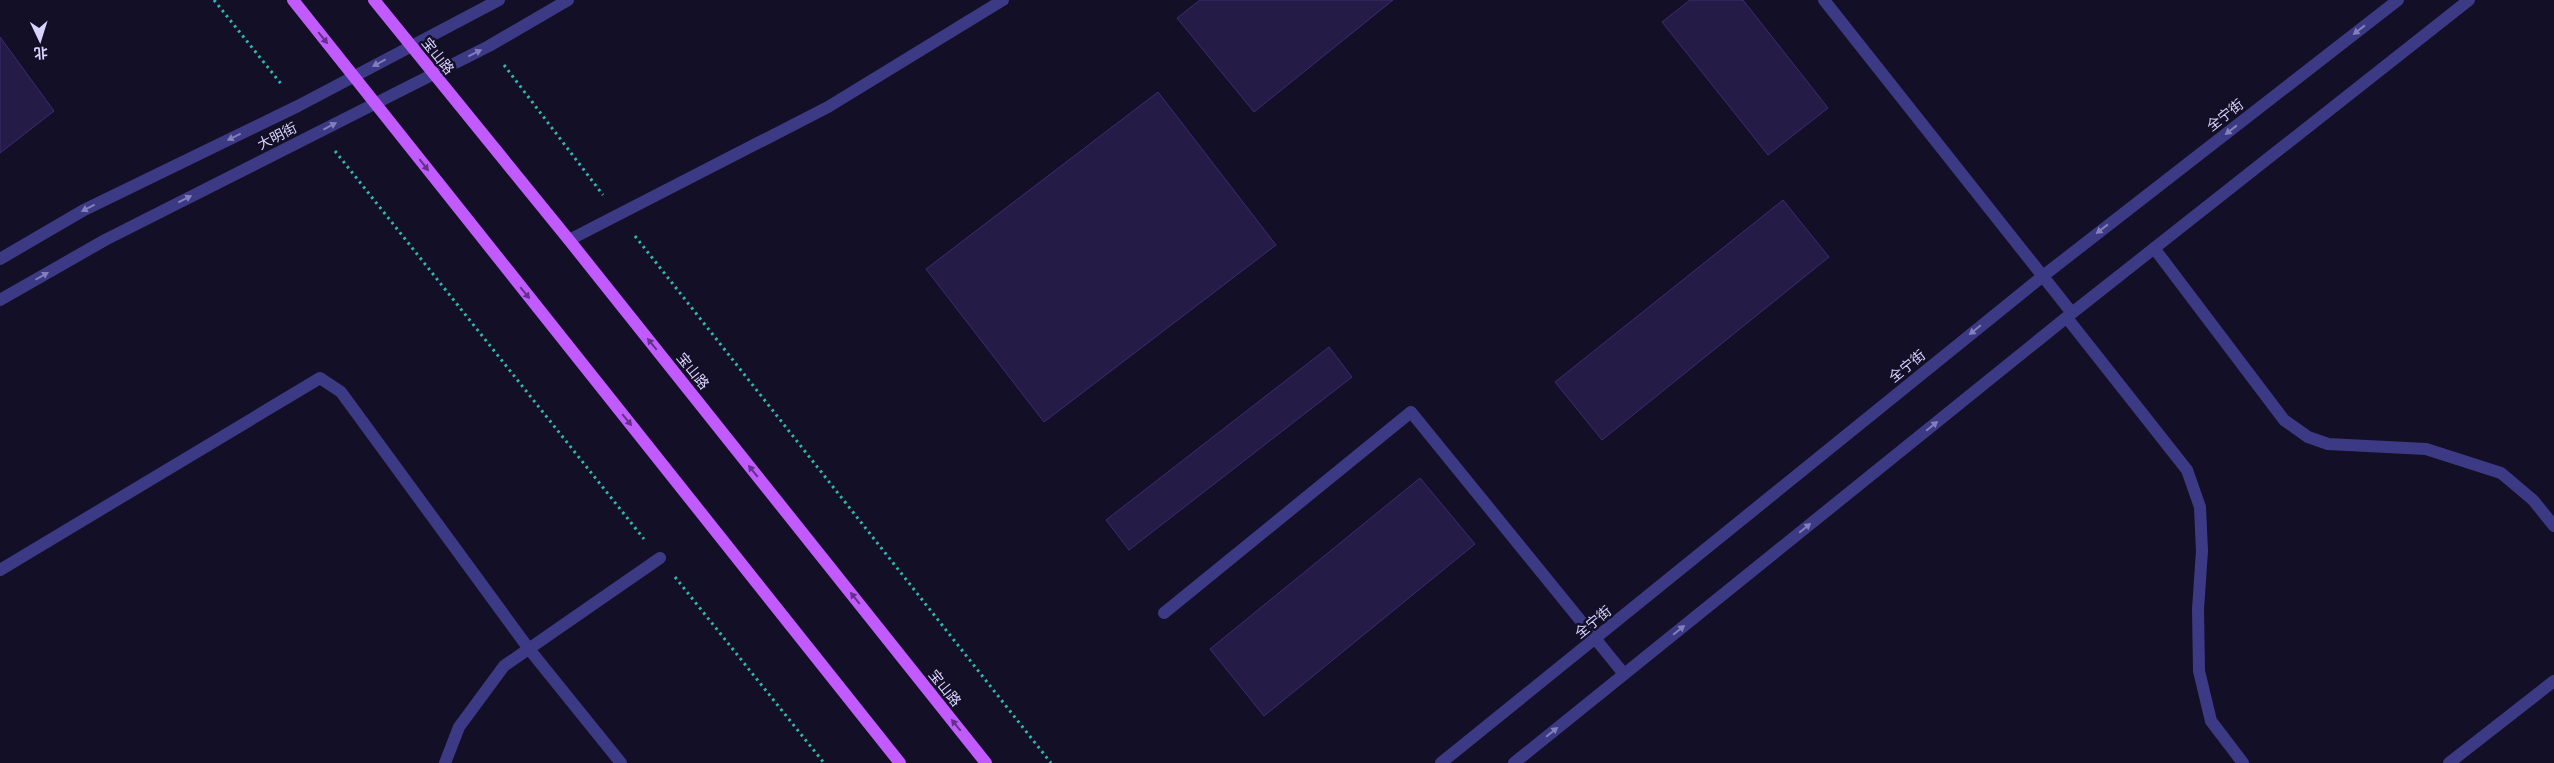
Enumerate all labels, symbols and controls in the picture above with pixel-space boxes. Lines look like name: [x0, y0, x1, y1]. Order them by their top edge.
north arrow: [15, 15, 65, 65]
one-way arrow: [2352, 25, 2366, 35]
one-way arrow: [318, 31, 329, 44]
street label: 宝山路: [418, 34, 458, 78]
text: 北: [33, 44, 49, 62]
one-way arrow: [468, 49, 483, 57]
one-way arrow: [371, 59, 386, 67]
street label: 全宁街: [2203, 95, 2247, 135]
street label: 大明街: [254, 118, 300, 154]
one-way arrow: [323, 122, 337, 130]
one-way arrow: [2225, 124, 2238, 135]
one-way arrow: [227, 133, 241, 141]
one-way arrow: [419, 159, 430, 172]
one-way arrow: [178, 195, 192, 203]
one-way arrow: [81, 204, 95, 212]
one-way arrow: [2096, 224, 2109, 235]
one-way arrow: [35, 272, 50, 280]
one-way arrow: [520, 286, 531, 299]
one-way arrow: [1969, 325, 1982, 336]
one-way arrow: [646, 338, 657, 351]
street label: 全宁街: [1885, 346, 1929, 386]
street label: 宝山路: [673, 349, 713, 393]
one-way arrow: [621, 413, 632, 426]
one-way arrow: [1925, 421, 1938, 432]
one-way arrow: [748, 465, 759, 478]
one-way arrow: [1798, 523, 1811, 534]
one-way arrow: [849, 592, 860, 605]
street label: 全宁街: [1571, 602, 1615, 642]
one-way arrow: [1672, 625, 1685, 636]
street label: 宝山路: [925, 666, 965, 710]
one-way arrow: [950, 719, 961, 732]
one-way arrow: [1545, 727, 1558, 738]

